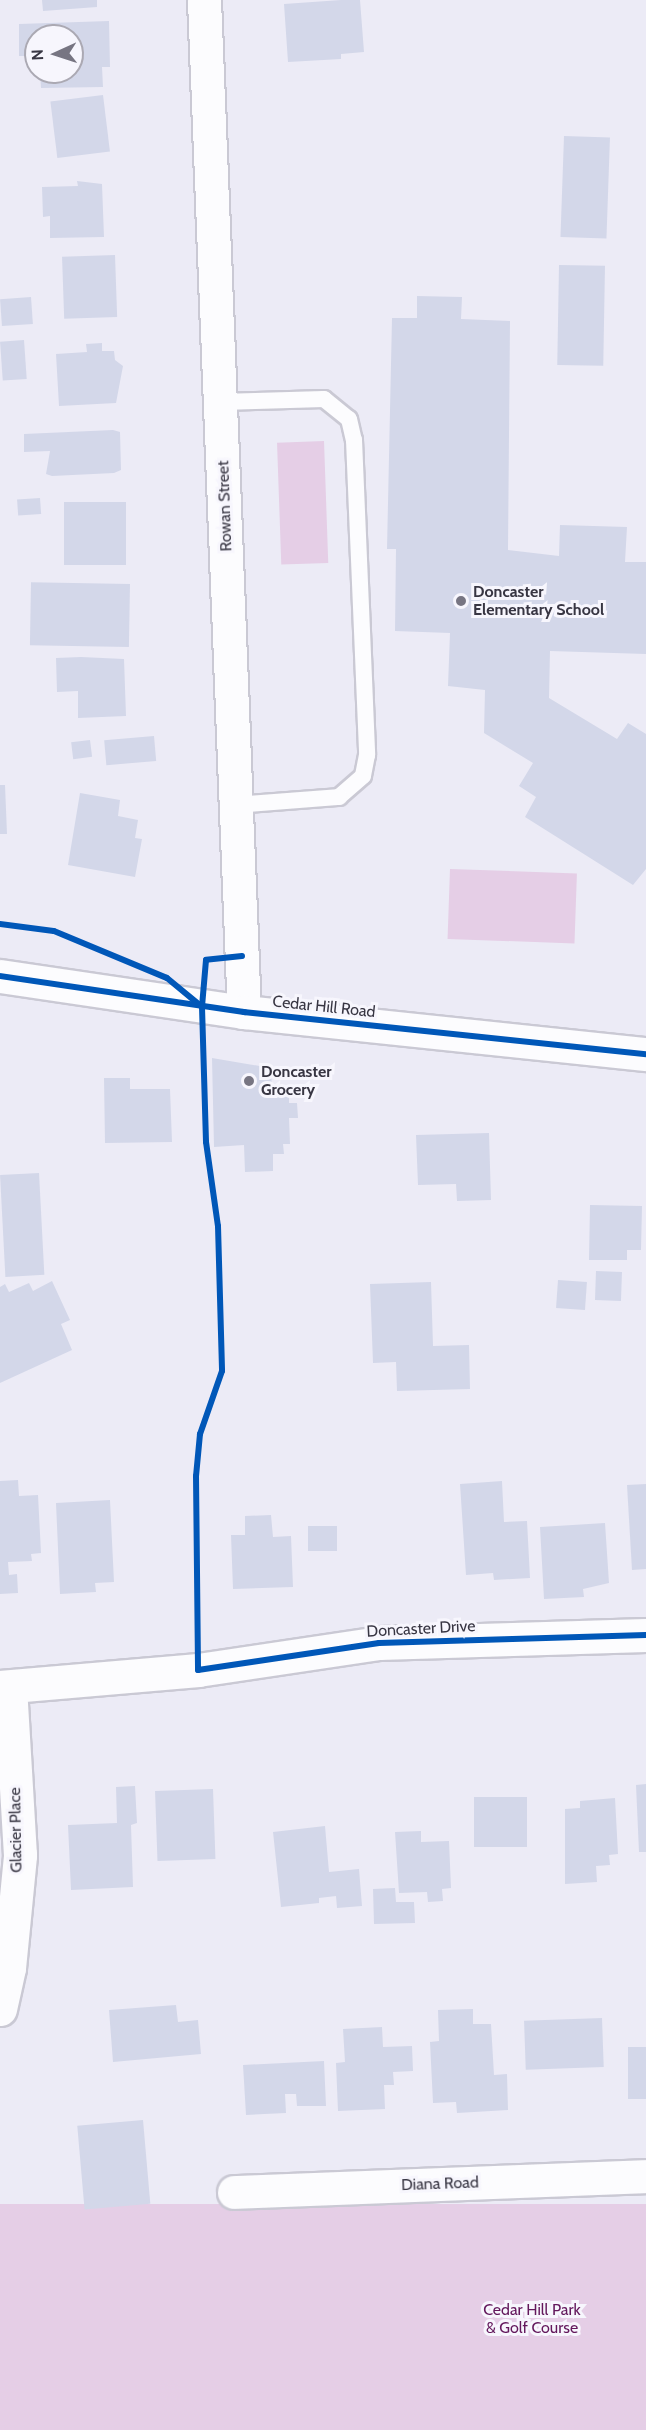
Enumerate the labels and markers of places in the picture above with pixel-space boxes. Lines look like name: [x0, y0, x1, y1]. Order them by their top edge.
place label: Doncaster Elementary School: [473, 582, 604, 620]
marker: Doncaster Elementary School: [454, 594, 468, 608]
place label: Doncaster Grocery: [261, 1062, 331, 1100]
marker: Doncaster Grocery: [242, 1074, 256, 1088]

